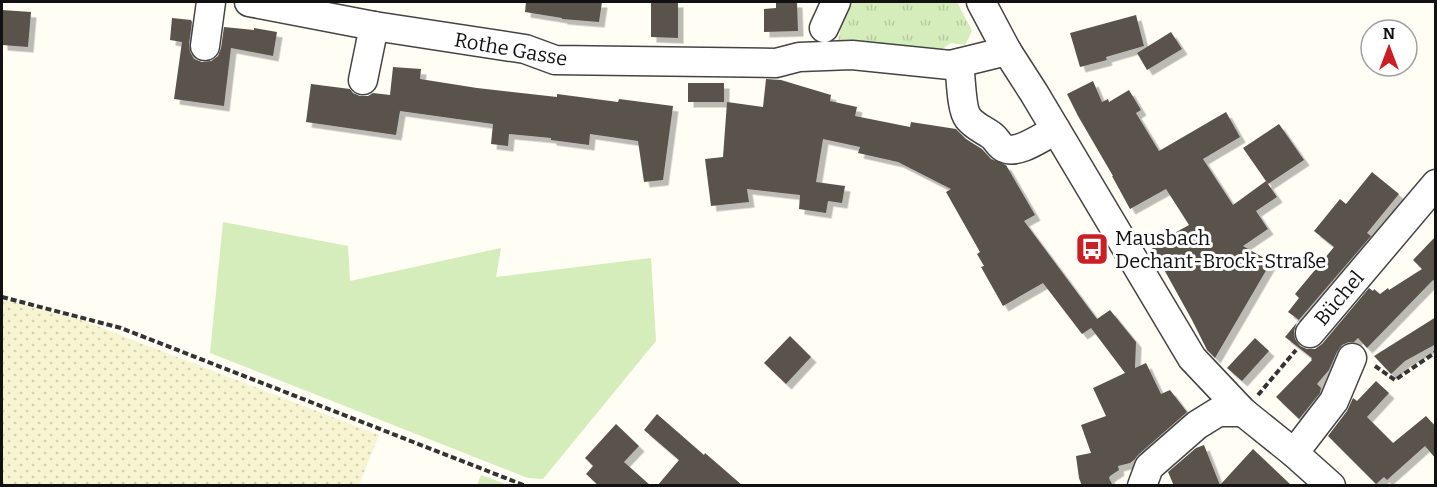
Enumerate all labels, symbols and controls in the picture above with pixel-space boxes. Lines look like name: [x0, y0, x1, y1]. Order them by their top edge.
north arrow: [1359, 18, 1419, 78]
text: N: [1383, 24, 1395, 43]
street label: Rothe Gasse: [453, 27, 569, 71]
place label: Mausbach Dechant-Brock-Straße: [1115, 226, 1326, 273]
bus stop icon: Mausbach Dechant-Brock-Straße: [1074, 231, 1110, 267]
street label: Büchel: [1309, 266, 1369, 330]

